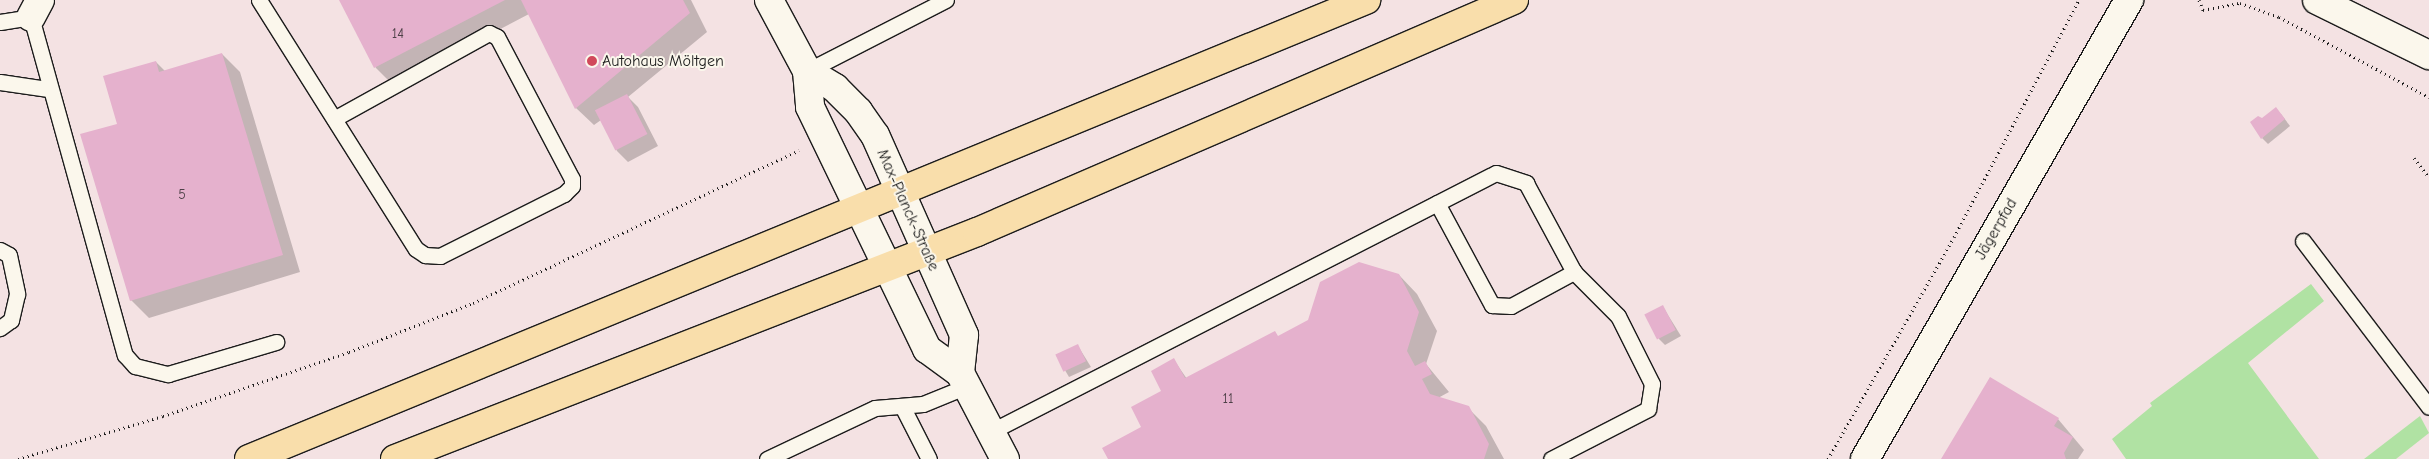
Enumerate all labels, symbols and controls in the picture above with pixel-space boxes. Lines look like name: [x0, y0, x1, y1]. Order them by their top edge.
house number: 14: [392, 26, 404, 42]
place label: Autohaus Möltgen: [602, 51, 724, 71]
marker: Autohaus Möltgen: [586, 55, 598, 67]
street label: Max-Planck-Straße: [873, 146, 943, 274]
house number: 5: [178, 187, 186, 203]
street label: Jägerpfad: [1971, 195, 2021, 263]
house number: 11: [1222, 391, 1234, 407]

